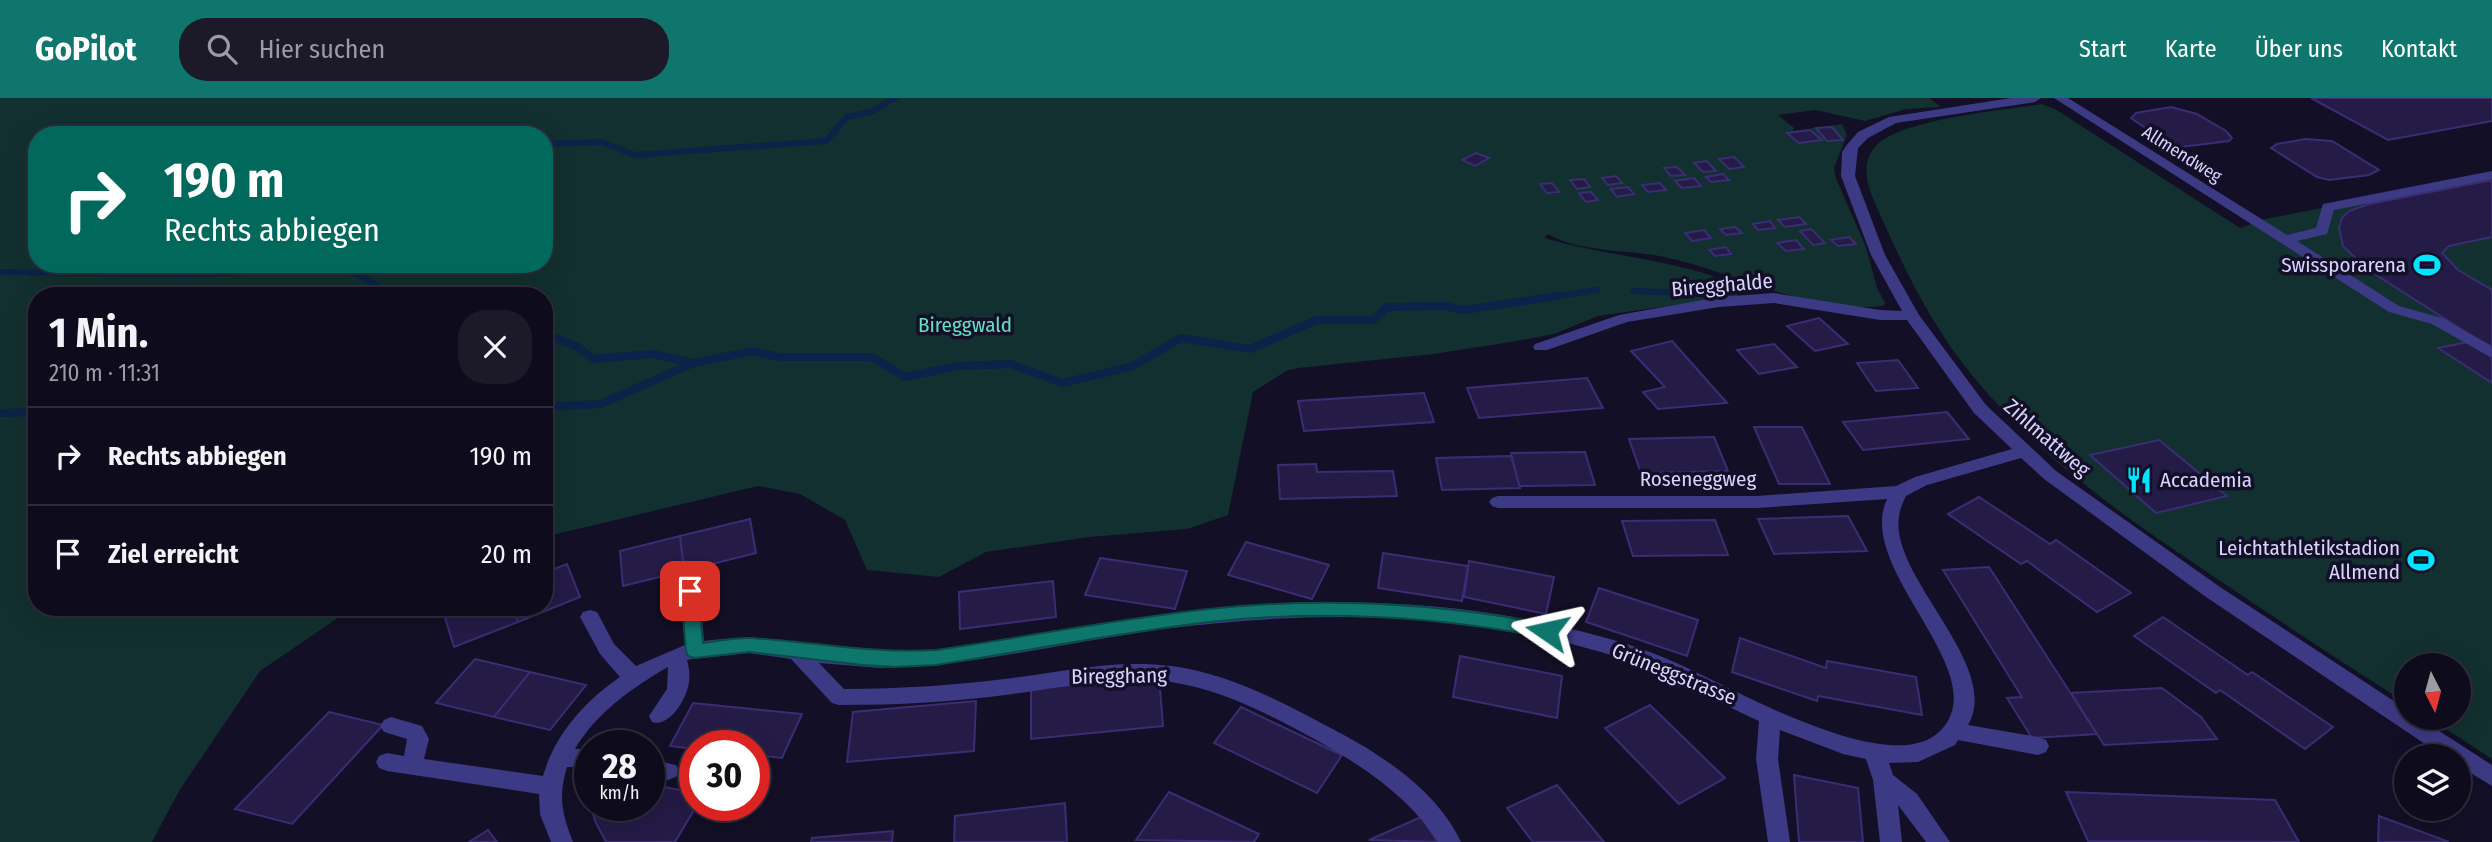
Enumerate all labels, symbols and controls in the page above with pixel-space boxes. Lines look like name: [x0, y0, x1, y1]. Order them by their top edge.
search box: [179, 18, 669, 81]
text: GoPilot: [35, 29, 137, 69]
icon: search: [203, 30, 241, 68]
text: Hier suchen: [259, 34, 385, 65]
text: Start: [2079, 35, 2127, 63]
text: Karte: [2165, 35, 2217, 63]
text: Über uns: [2255, 35, 2343, 63]
text: Kontakt: [2381, 35, 2457, 63]
street label: Allmendweg: [2138, 121, 2226, 187]
text: 190 m: [164, 151, 284, 210]
icon: right: [49, 154, 140, 245]
text: Rechts abbiegen: [164, 211, 380, 249]
sports icon: Swissporarena: [2412, 250, 2442, 280]
place label: Swissporarena: [2281, 252, 2406, 278]
street label: Biregghalde: [1670, 268, 1774, 302]
text: 1 Min.: [49, 308, 148, 358]
button: close: [458, 310, 532, 384]
park label: Bireggwald: [918, 312, 1012, 338]
text: 210 m · 11:31: [49, 359, 160, 387]
street label: Zihlmattweg: [1998, 393, 2096, 483]
icon: right: [49, 437, 87, 475]
text: Rechts abbiegen: [108, 441, 287, 472]
text: 190 m: [470, 441, 532, 472]
restaurant icon: Accademia: [2124, 465, 2154, 495]
street label: Roseneggweg: [1640, 466, 1756, 492]
place label: Accademia: [2160, 467, 2252, 493]
icon: arrive: [49, 535, 87, 573]
place label: Leichtathletikstadion Allmend: [2218, 535, 2400, 585]
text: Ziel erreicht: [108, 539, 239, 570]
text: 20 m: [481, 539, 532, 570]
sports icon: Leichtathletikstadion Allmend: [2406, 545, 2436, 575]
pin: [660, 561, 720, 621]
icon: arrive: [671, 572, 709, 610]
position arrow: [1510, 594, 1584, 668]
street label: Grüneggstrasse: [1608, 637, 1740, 711]
north arrow: [2394, 653, 2471, 730]
map controls: [2394, 653, 2471, 821]
street label: Biregghang: [1071, 662, 1167, 690]
speed limit sign: 30: [679, 730, 770, 821]
button: layers: [2394, 744, 2471, 821]
text: 28: [602, 745, 637, 787]
text: km/h: [599, 782, 640, 804]

